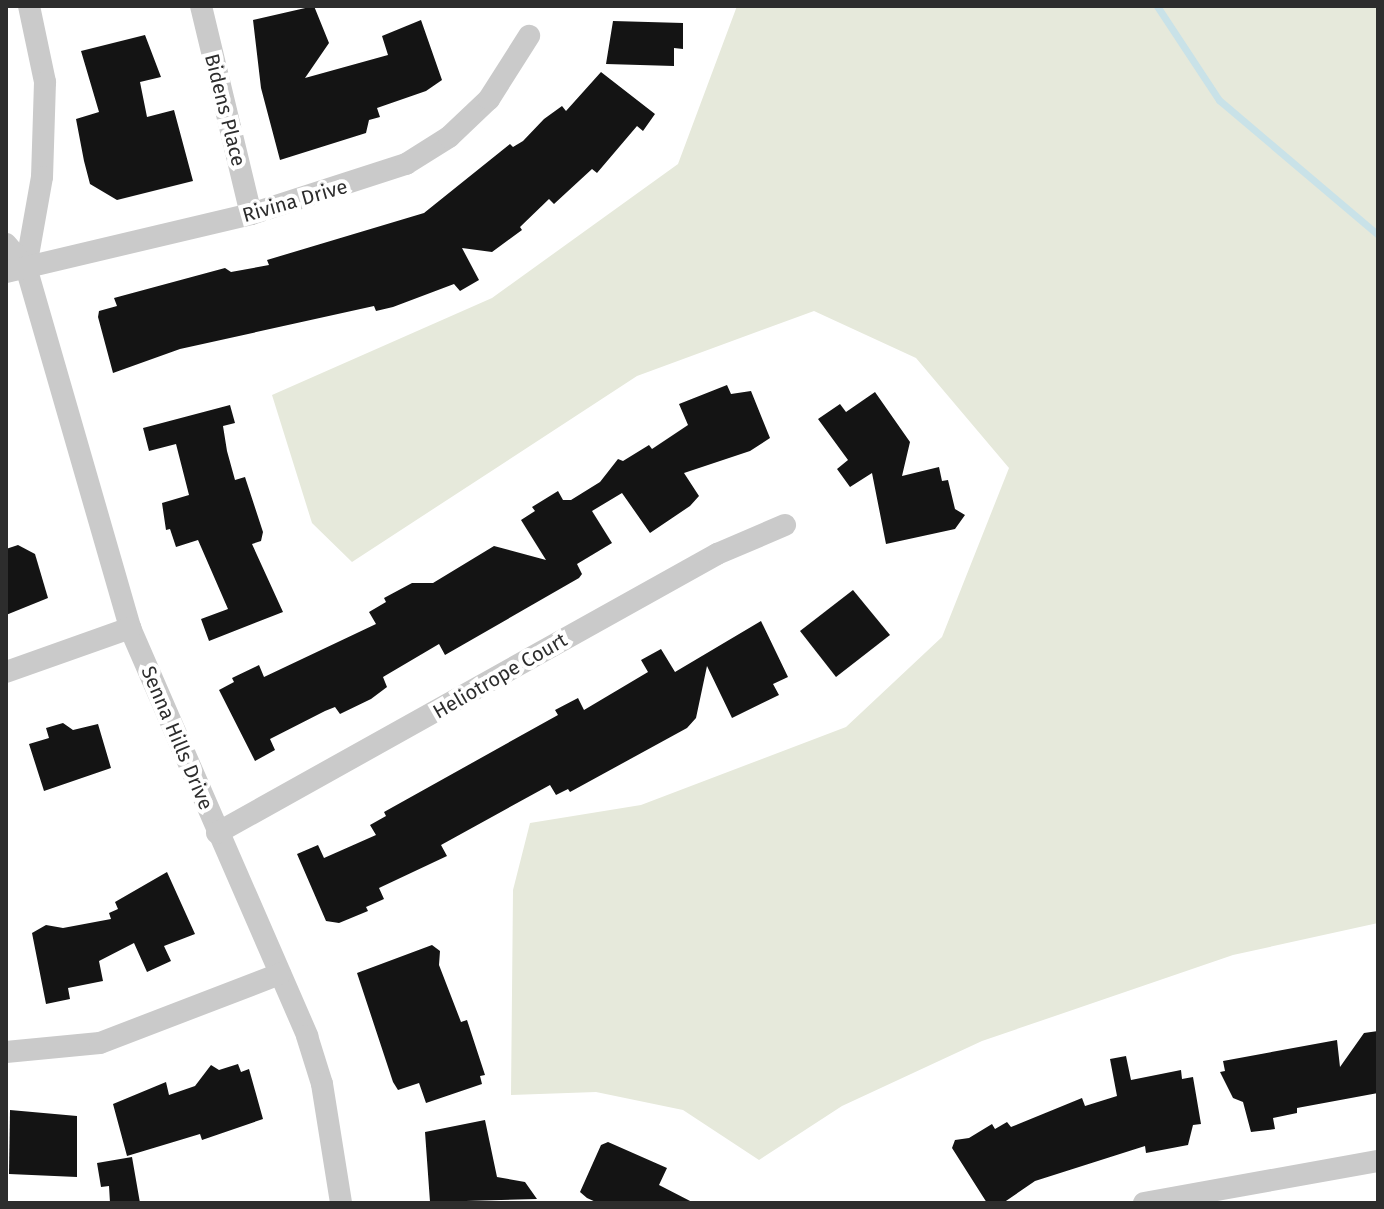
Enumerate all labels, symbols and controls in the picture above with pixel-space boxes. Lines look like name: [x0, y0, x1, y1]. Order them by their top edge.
street label: Bidens Place: [199, 51, 251, 169]
street label: Rivina Drive: [240, 175, 350, 227]
street label: Heliotrope Court: [429, 628, 571, 724]
street label: Senna Hills Drive: [136, 662, 218, 814]

